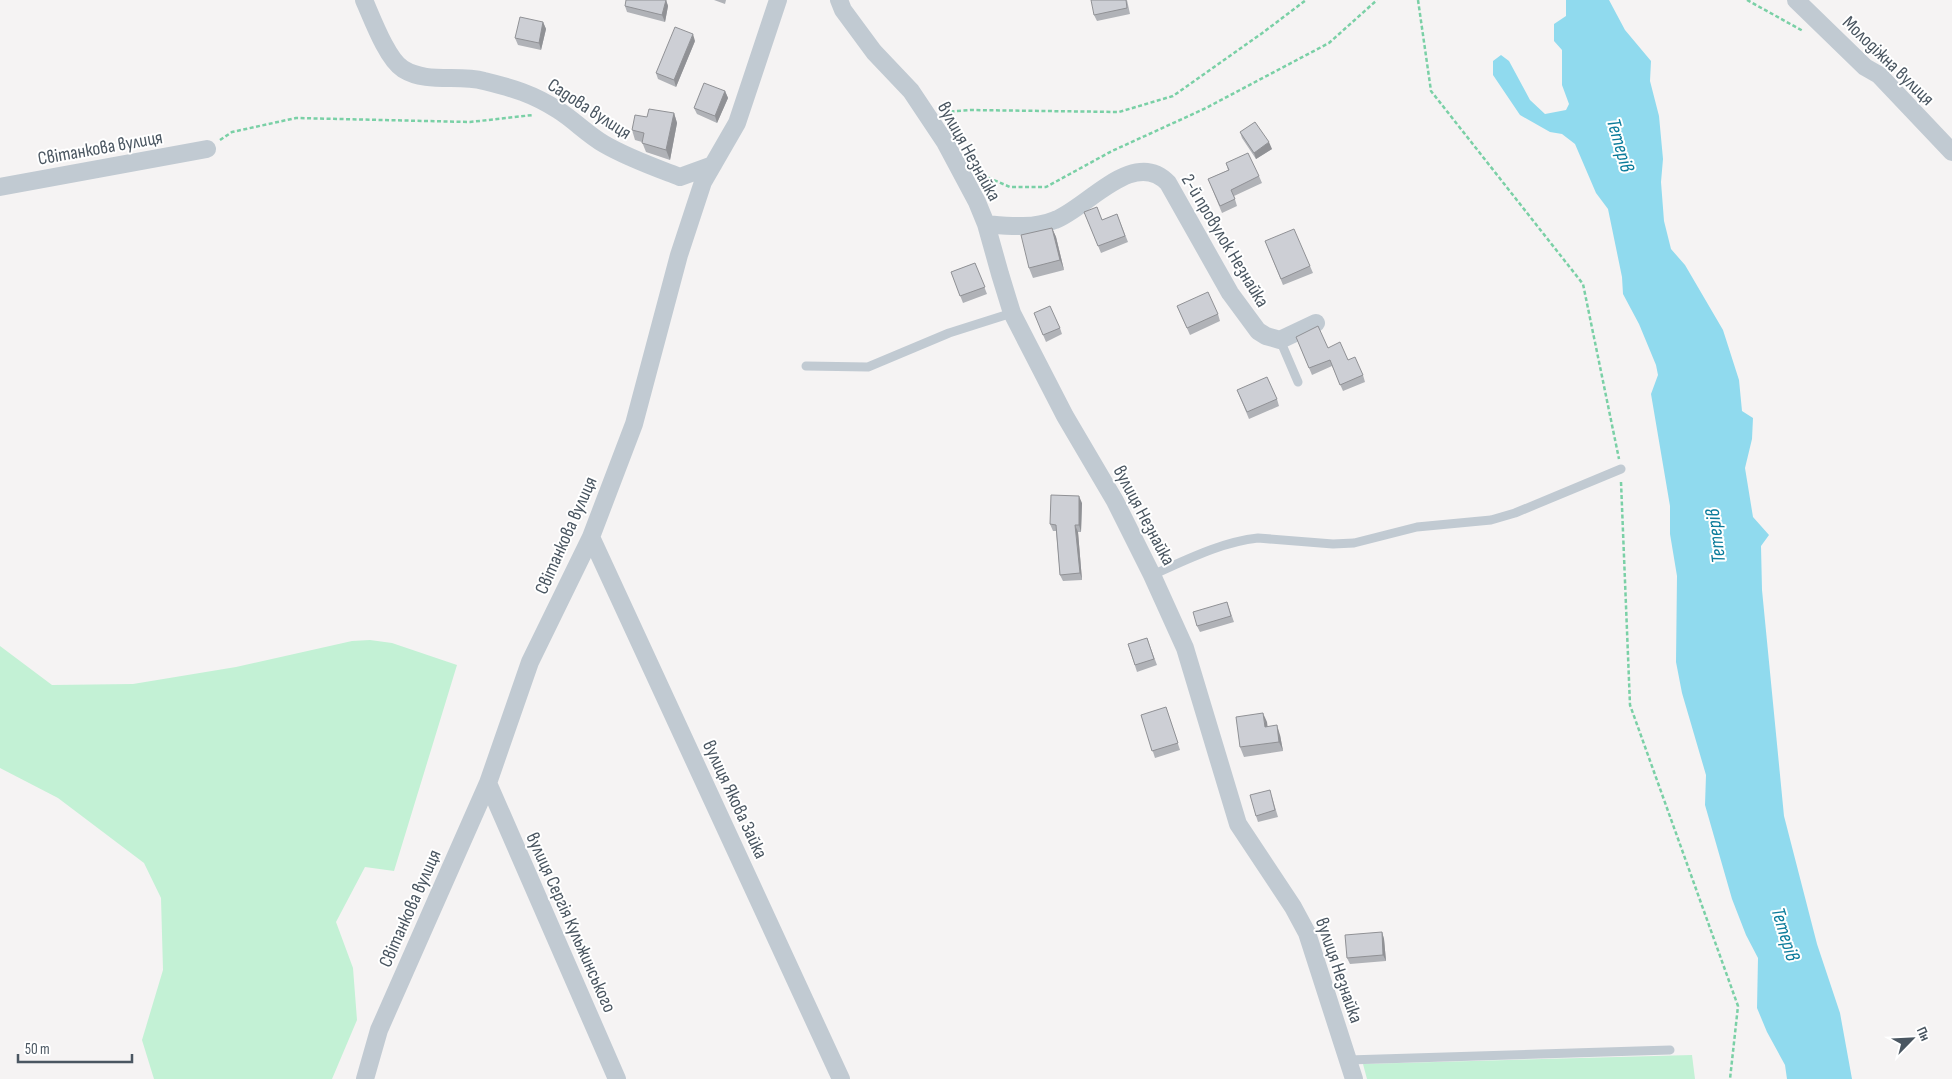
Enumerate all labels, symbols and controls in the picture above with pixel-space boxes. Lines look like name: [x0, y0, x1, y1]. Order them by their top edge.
street label: Молодіжна вулиця: [1837, 12, 1939, 111]
street label: Садова вулиця: [543, 74, 635, 145]
street label: вулиця Незнайка: [932, 98, 1005, 205]
water label: Тетерів: [1601, 116, 1639, 175]
street label: Світанкова вулиця: [36, 126, 164, 171]
street label: 2-й провулок Незнайка: [1176, 170, 1274, 312]
street label: вулиця Незнайка: [1108, 462, 1180, 570]
street label: Світанкова вулиця: [530, 473, 603, 598]
water label: Тетерів: [1701, 507, 1731, 564]
street label: вулиця Якова Зайка: [697, 737, 772, 863]
street label: вулиця Сергія Кульжинського: [521, 829, 621, 1016]
street label: Світанкова вулиця: [374, 846, 447, 971]
water label: Тетерів: [1766, 905, 1805, 964]
street label: вулиця Незнайка: [1310, 915, 1367, 1026]
north arrow: [1887, 1014, 1937, 1064]
text: Пн: [1913, 1024, 1934, 1044]
scale bar: [18, 1032, 131, 1064]
text: 50 m: [25, 1040, 50, 1059]

